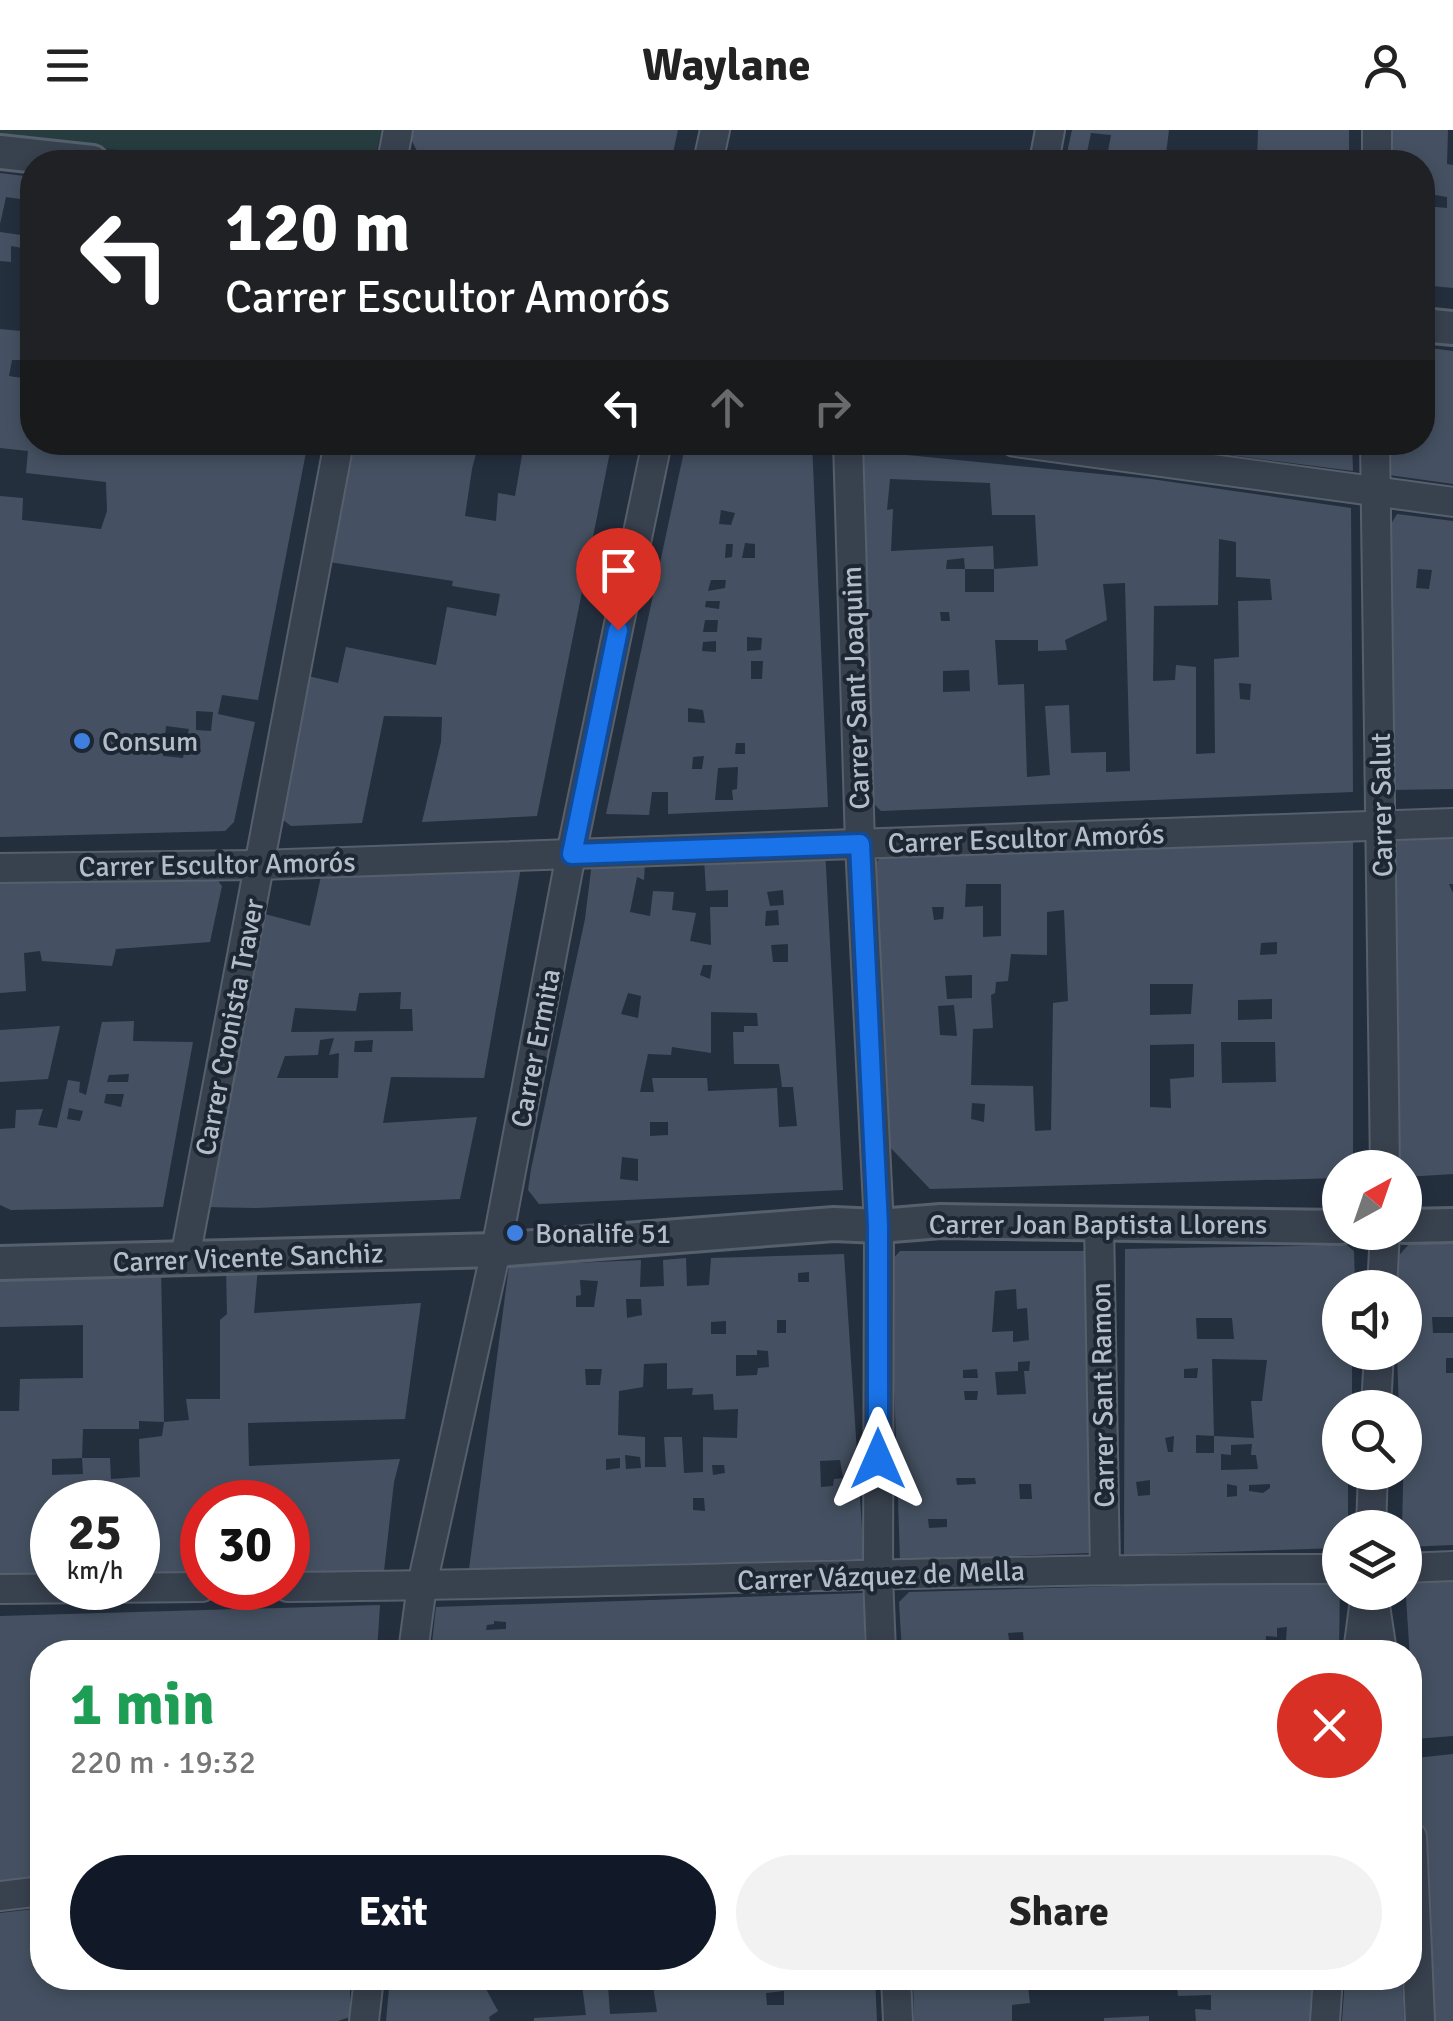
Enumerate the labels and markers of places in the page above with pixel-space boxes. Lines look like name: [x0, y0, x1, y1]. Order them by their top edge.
pin: [576, 528, 661, 631]
place label: Consum: [102, 725, 198, 759]
marker: Consum: [71, 730, 93, 752]
place label: Bonalife 51: [535, 1217, 671, 1251]
marker: Bonalife 51: [504, 1222, 526, 1244]

